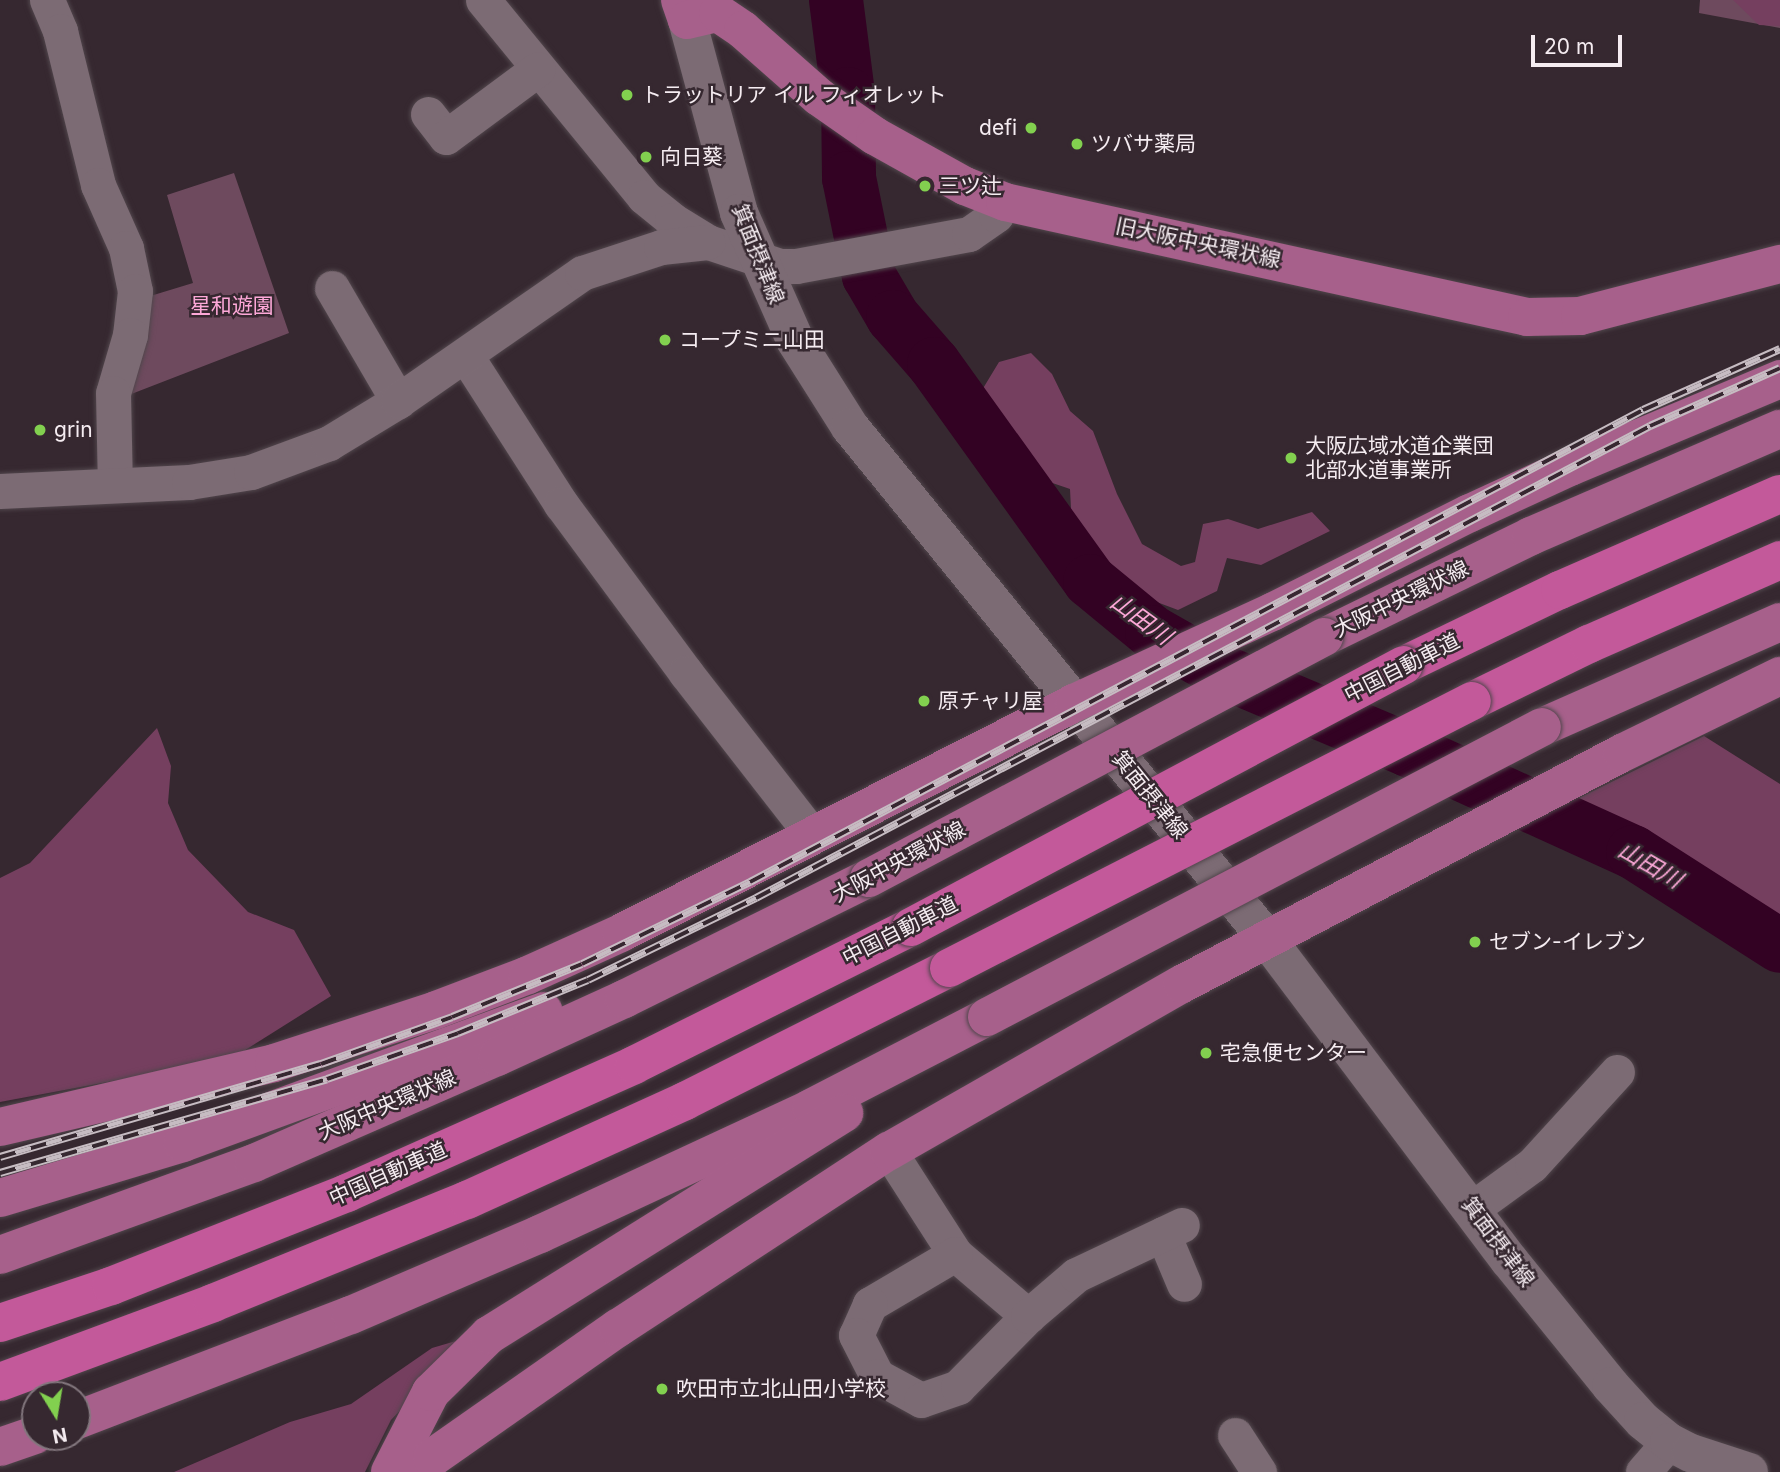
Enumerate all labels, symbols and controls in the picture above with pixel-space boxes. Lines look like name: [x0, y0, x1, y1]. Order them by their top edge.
scale bar: [1535, 21, 1626, 65]
text: 20 m: [1544, 34, 1594, 59]
place label: トラットリア イル フィオレット: [641, 82, 947, 108]
marker: トラットリア イル フィオレット: [619, 87, 635, 103]
place label: defi: [979, 115, 1017, 141]
marker: defi: [1023, 120, 1039, 136]
place label: ツバサ薬局: [1091, 131, 1196, 157]
marker: ツバサ薬局: [1069, 136, 1085, 152]
place label: 向日葵: [660, 144, 723, 170]
marker: 向日葵: [638, 149, 654, 165]
place label: 三ツ辻: [939, 173, 1002, 199]
marker: 三ツ辻: [917, 178, 933, 194]
street label: 箕面摂津線: [727, 201, 789, 307]
street label: 旧大阪中央環状線: [1113, 213, 1283, 273]
park label: 星和遊園: [190, 293, 274, 319]
place label: コープミニ山田: [679, 327, 826, 353]
marker: コープミニ山田: [657, 332, 673, 348]
place label: grin: [54, 417, 93, 443]
marker: grin: [32, 422, 48, 438]
place label: 大阪広域水道企業団 北部水道事業所: [1305, 433, 1494, 483]
marker: 大阪広域水道企業団 北部水道事業所: [1283, 450, 1299, 466]
street label: 大阪中央環状線: [1329, 555, 1473, 643]
water label: 山田川: [1105, 588, 1177, 650]
street label: 中国自動車道: [1340, 628, 1464, 708]
place label: 原チャリ屋: [938, 688, 1043, 714]
marker: 原チャリ屋: [916, 693, 932, 709]
street label: 箕面摂津線: [1107, 746, 1193, 844]
street label: 大阪中央環状線: [828, 816, 970, 908]
water label: 山田川: [1613, 836, 1687, 894]
street label: 中国自動車道: [838, 891, 962, 971]
place label: セブン-イレブン: [1489, 929, 1646, 955]
marker: セブン-イレブン: [1467, 934, 1483, 950]
place label: 宅急便センター: [1220, 1040, 1367, 1066]
marker: 宅急便センター: [1198, 1045, 1214, 1061]
street label: 大阪中央環状線: [314, 1065, 460, 1145]
street label: 中国自動車道: [325, 1137, 451, 1211]
street label: 箕面摂津線: [1456, 1192, 1540, 1292]
place label: 吹田市立北山田小学校: [676, 1376, 886, 1402]
north arrow: [21, 1381, 91, 1451]
marker: 吹田市立北山田小学校: [654, 1381, 670, 1397]
text: N: [50, 1422, 69, 1448]

